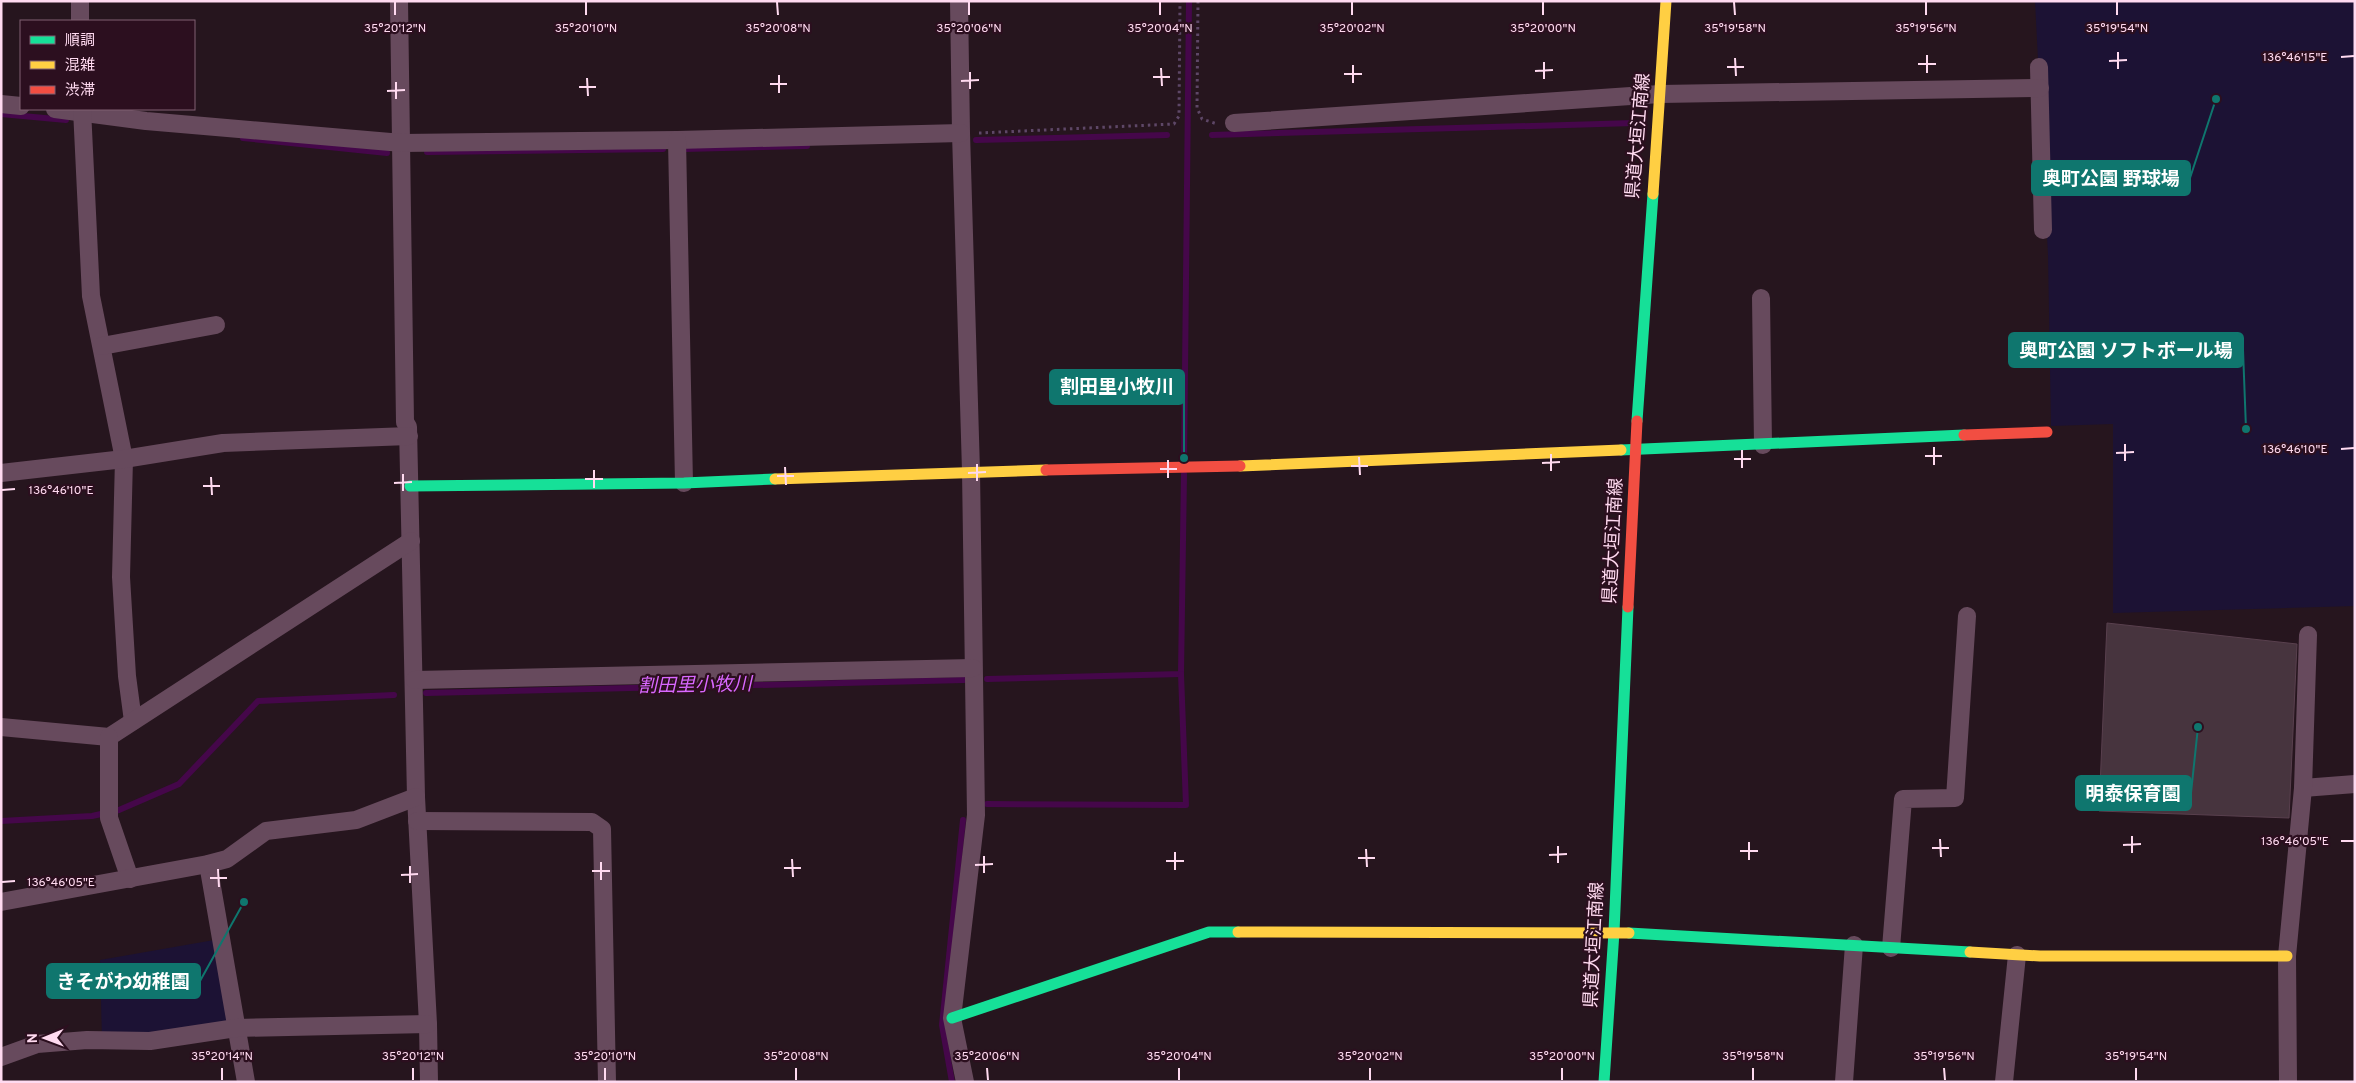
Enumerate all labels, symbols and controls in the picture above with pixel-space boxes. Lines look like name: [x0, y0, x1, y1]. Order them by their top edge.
legend: [20, 20, 195, 110]
text: 35°20'12"N: [364, 21, 426, 37]
text: 35°20'10"N: [555, 21, 617, 37]
text: 35°20'08"N: [745, 21, 811, 37]
text: 35°20'06"N: [936, 21, 1002, 37]
text: 35°20'04"N: [1127, 21, 1193, 37]
text: 35°20'02"N: [1319, 21, 1385, 37]
text: 35°20'00"N: [1510, 21, 1576, 37]
text: 35°19'58"N: [1704, 21, 1766, 37]
text: 35°19'56"N: [1895, 21, 1957, 37]
text: 35°19'54"N: [2086, 21, 2148, 37]
text: 順調: [65, 32, 95, 51]
text: 136°46'15"E: [2263, 50, 2327, 66]
text: 混雑: [65, 57, 95, 76]
street label: 県道大垣江南線: [1622, 72, 1656, 200]
text: 渋滞: [65, 82, 95, 101]
callout: 奥町公園 野球場: [2032, 161, 2190, 195]
text: 奥町公園 野球場: [2042, 168, 2180, 192]
callout: 奥町公園 ソフトボール場: [2009, 333, 2243, 367]
text: 奥町公園 ソフトボール場: [2019, 340, 2233, 364]
callout: 割田里小牧川: [1050, 370, 1184, 404]
text: 割田里小牧川: [1060, 376, 1174, 400]
text: 136°46'10"E: [2262, 442, 2328, 458]
street label: 県道大垣江南線: [1599, 477, 1629, 605]
text: 136°46'10"E: [28, 483, 94, 499]
water label: 割田里小牧川: [638, 673, 754, 699]
callout: 明泰保育園: [2076, 776, 2191, 810]
text: 明泰保育園: [2085, 783, 2181, 807]
text: 136°46'05"E: [2261, 834, 2329, 850]
text: 136°46'05"E: [27, 875, 95, 891]
street label: 県道大垣江南線: [1580, 881, 1610, 1009]
callout: きそがわ幼稚園: [47, 964, 200, 998]
text: きそがわ幼稚園: [56, 971, 190, 995]
north arrow: [20, 1013, 70, 1063]
text: N: [25, 1033, 42, 1043]
text: 35°20'14"N: [191, 1049, 253, 1065]
text: 35°20'12"N: [382, 1049, 444, 1065]
text: 35°20'10"N: [574, 1049, 636, 1065]
text: 35°20'08"N: [763, 1049, 829, 1065]
text: 35°20'06"N: [954, 1049, 1020, 1065]
text: 35°20'04"N: [1146, 1049, 1212, 1065]
text: 35°20'02"N: [1337, 1049, 1403, 1065]
text: 35°20'00"N: [1529, 1049, 1595, 1065]
text: 35°19'58"N: [1722, 1049, 1784, 1065]
text: 35°19'56"N: [1913, 1049, 1975, 1065]
text: 35°19'54"N: [2105, 1049, 2167, 1065]

